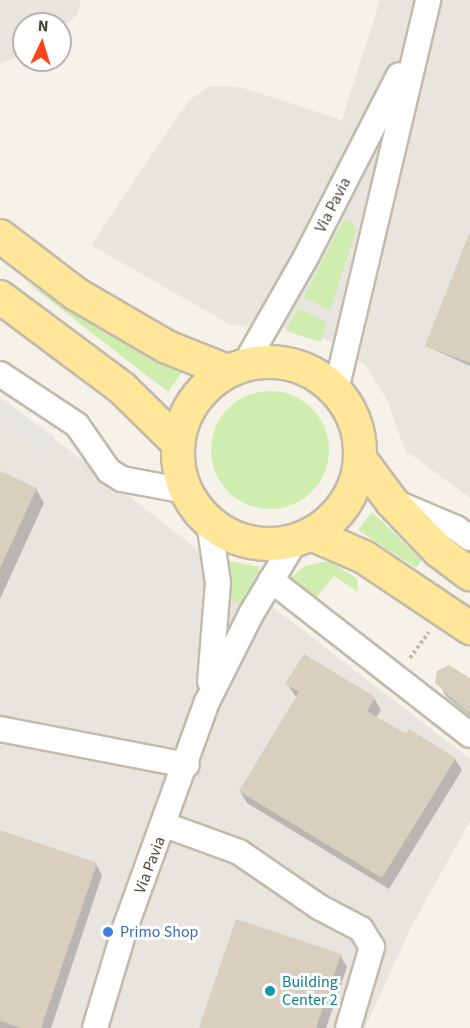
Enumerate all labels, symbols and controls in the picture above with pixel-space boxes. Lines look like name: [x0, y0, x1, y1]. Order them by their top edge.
north arrow: [12, 12, 72, 72]
text: N: [37, 15, 49, 37]
street label: Via Pavia: [311, 174, 355, 236]
street label: Via Pavia: [130, 834, 170, 896]
place label: Primo Shop: [120, 922, 198, 942]
marker: Primo Shop: [101, 925, 115, 939]
place label: Building Center 2: [282, 972, 338, 1010]
marker: Building Center 2: [263, 984, 277, 998]

